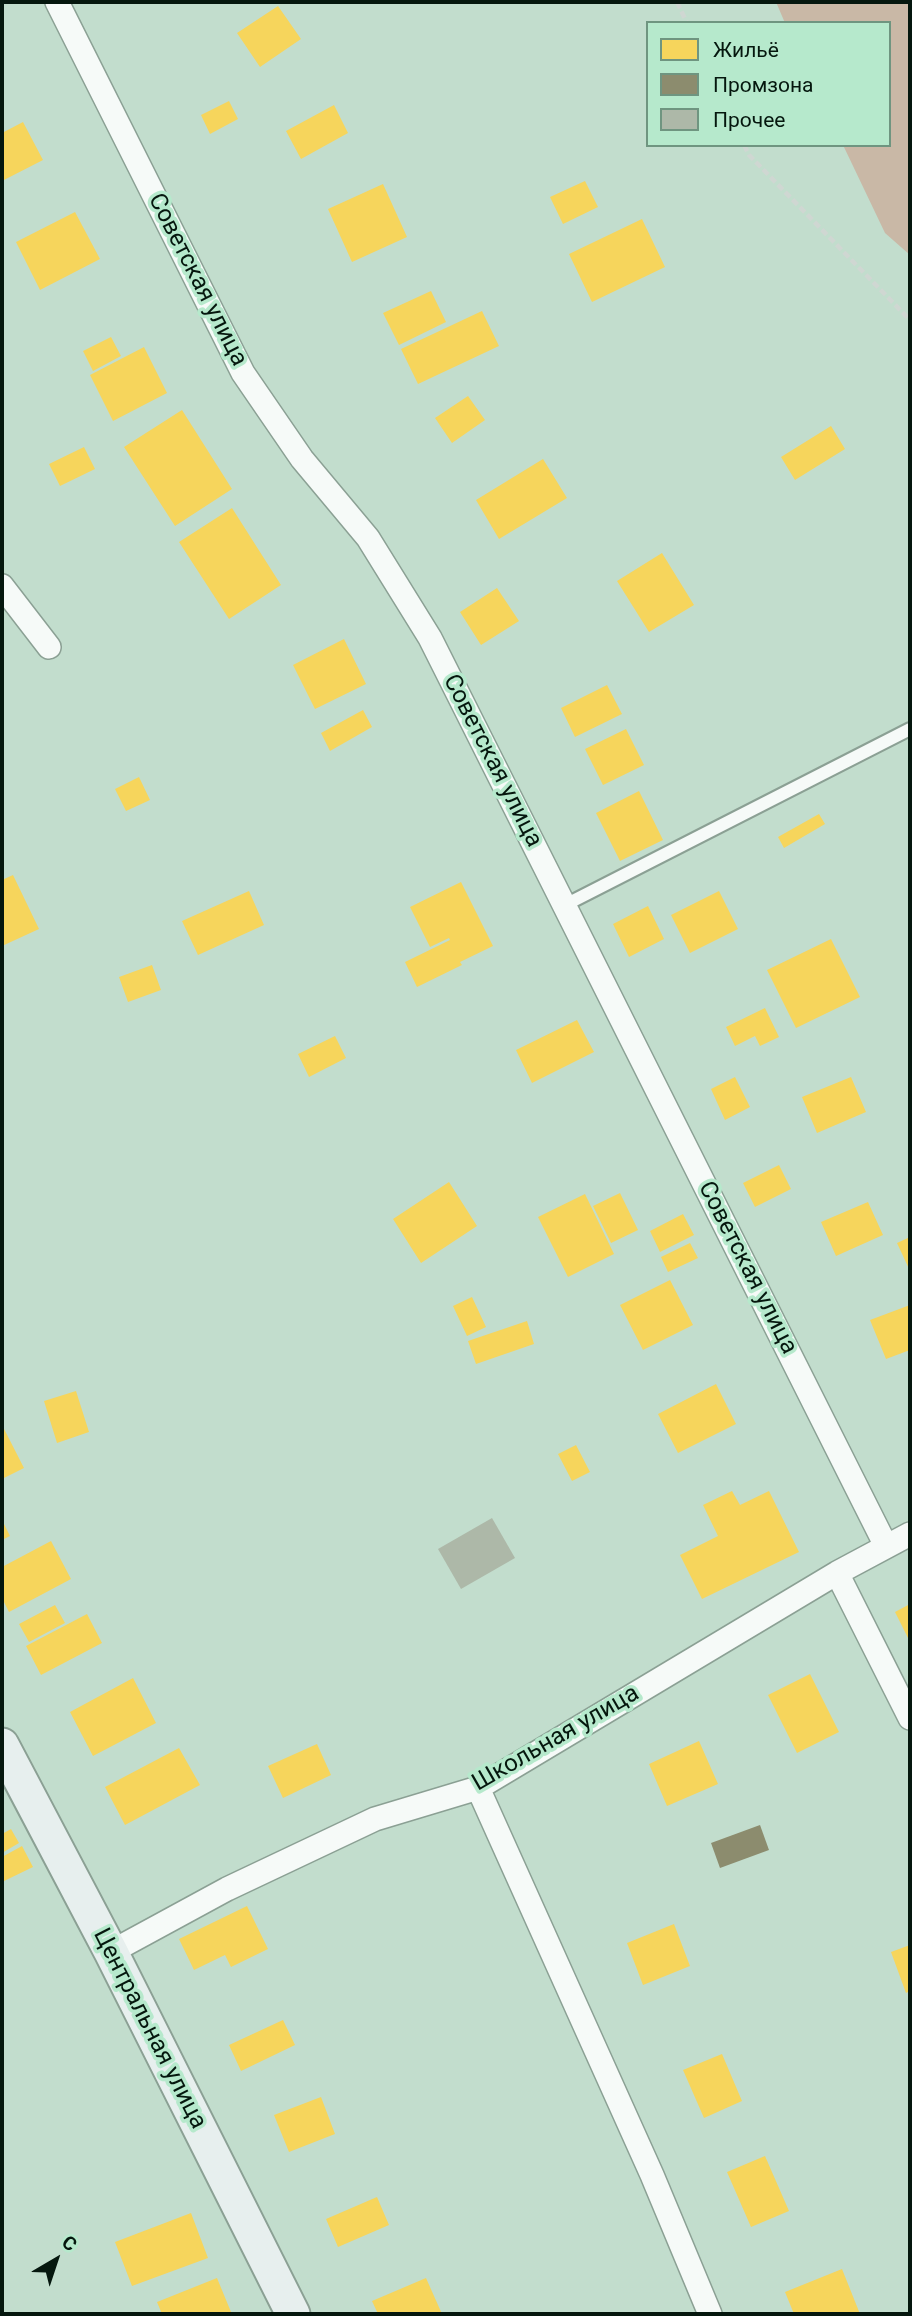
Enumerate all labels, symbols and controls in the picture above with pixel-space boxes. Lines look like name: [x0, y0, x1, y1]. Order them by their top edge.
legend: [646, 21, 891, 147]
text: Жильё: [713, 38, 779, 62]
text: Промзона: [713, 73, 814, 97]
text: Прочее: [713, 108, 785, 132]
street label: Советская улица: [141, 189, 253, 371]
street label: Советская улица: [436, 670, 548, 852]
street label: Советская улица: [691, 1177, 803, 1359]
street label: Школьная улица: [468, 1680, 644, 1798]
street label: Центральная улица: [86, 1924, 212, 2134]
north arrow: [21, 2225, 91, 2295]
text: С: [57, 2230, 82, 2256]

